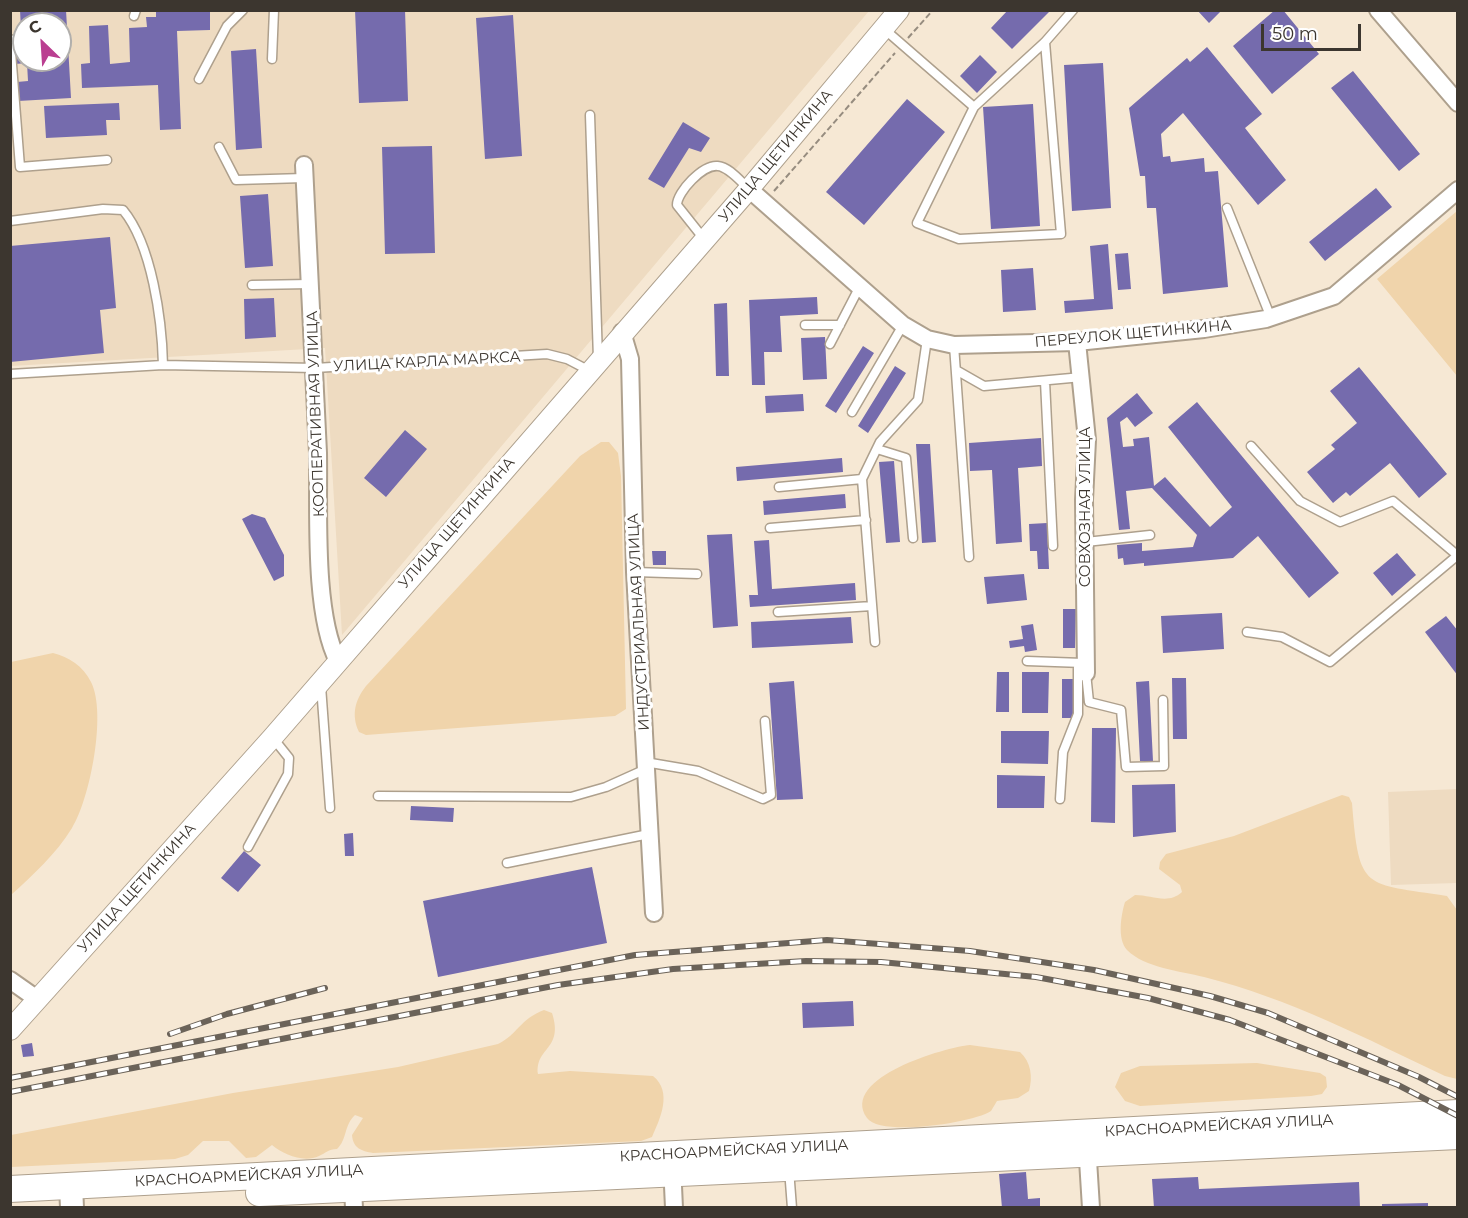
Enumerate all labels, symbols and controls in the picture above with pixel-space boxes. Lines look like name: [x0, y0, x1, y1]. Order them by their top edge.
north arrow: [12, 12, 72, 72]
scale bar: [1264, 12, 1364, 50]
text: С: [26, 16, 44, 38]
text: 50 m: [1272, 23, 1318, 45]
street label: УЛИЦА ЩЕТИНКИНА: [715, 86, 837, 226]
street label: КООПЕРАТИВНАЯ УЛИЦА: [303, 311, 329, 517]
street label: ПЕРЕУЛОК ЩЕТИНКИНА: [1034, 316, 1232, 352]
street label: УЛИЦА КАРЛА МАРКСА: [333, 348, 521, 376]
street label: СОВХОЗНАЯ УЛИЦА: [1077, 427, 1095, 587]
street label: УЛИЦА ЩЕТИНКИНА: [395, 454, 519, 592]
street label: ИНДУСТРИАЛЬНАЯ УЛИЦА: [624, 513, 654, 731]
street label: УЛИЦА ЩЕТИНКИНА: [74, 820, 200, 956]
street label: КРАСНОАРМЕЙСКАЯ УЛИЦА: [1104, 1111, 1334, 1141]
street label: КРАСНОАРМЕЙСКАЯ УЛИЦА: [619, 1136, 849, 1166]
street label: КРАСНОАРМЕЙСКАЯ УЛИЦА: [134, 1161, 364, 1191]

